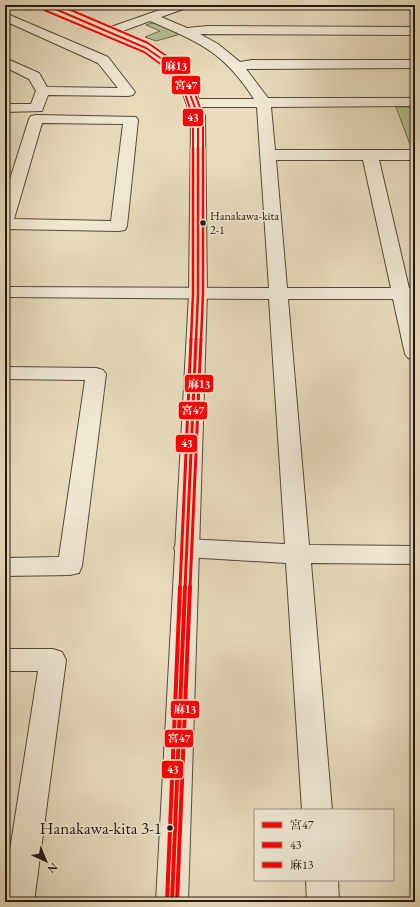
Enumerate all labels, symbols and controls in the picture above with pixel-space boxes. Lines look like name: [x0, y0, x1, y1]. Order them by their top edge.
line badge: 麻13: [161, 56, 191, 75]
text: 麻13: [165, 59, 187, 73]
line badge: 宮47: [171, 75, 201, 95]
text: 宮47: [175, 78, 197, 92]
line badge: 43: [182, 108, 204, 127]
text: 43: [187, 110, 199, 124]
place label: Hanakawa-kita 2-1: [210, 208, 279, 238]
marker: Hanakawa-kita 2-1: [198, 218, 208, 228]
line badge: 麻13: [184, 374, 214, 393]
text: 麻13: [188, 377, 210, 391]
line badge: 宮47: [178, 401, 208, 420]
text: 宮47: [182, 403, 204, 417]
line badge: 43: [175, 434, 198, 453]
text: 43: [181, 436, 193, 450]
line badge: 麻13: [170, 700, 200, 719]
text: 麻13: [174, 702, 196, 716]
line badge: 宮47: [164, 729, 194, 748]
text: 宮47: [168, 731, 190, 745]
line badge: 43: [161, 760, 184, 779]
text: 43: [167, 762, 179, 776]
legend: [254, 809, 394, 881]
place label: Hanakawa-kita 3-1: [40, 817, 162, 839]
text: 宮47: [290, 817, 314, 833]
marker: Hanakawa-kita 3-1: [165, 823, 175, 833]
text: 43: [290, 837, 302, 853]
north arrow: [26, 841, 66, 881]
text: 麻13: [290, 857, 314, 873]
text: N: [45, 860, 61, 876]

